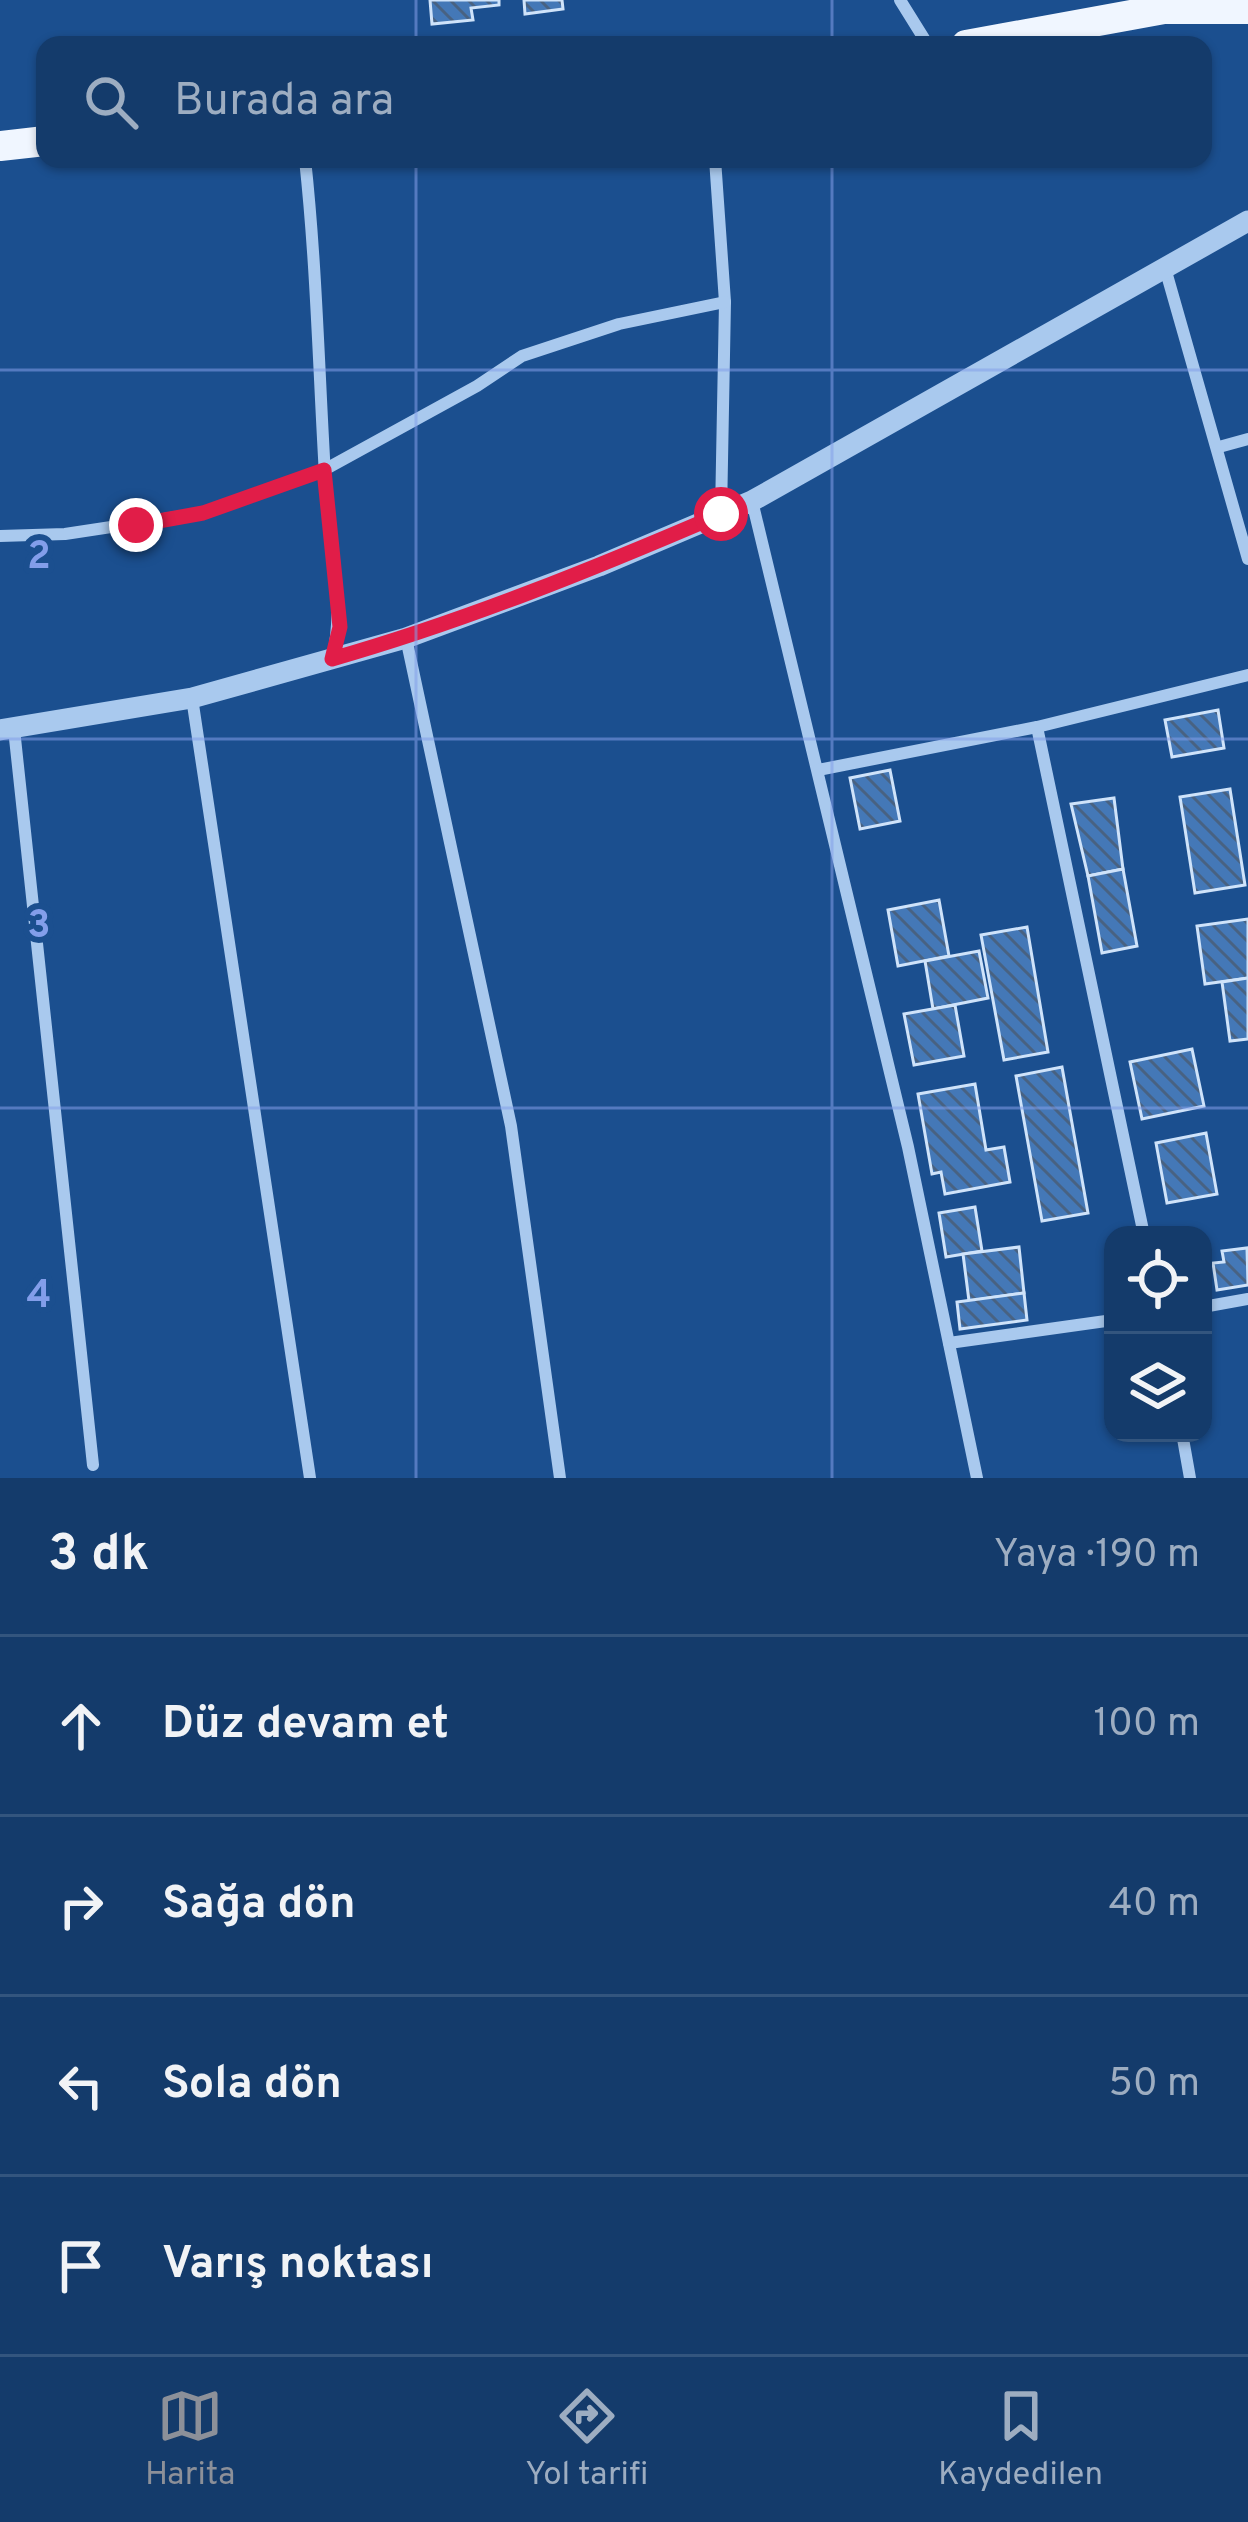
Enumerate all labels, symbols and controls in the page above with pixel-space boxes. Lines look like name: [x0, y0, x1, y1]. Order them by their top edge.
search box: [36, 36, 1212, 168]
icon: search: [78, 69, 144, 135]
text: Burada ara: [174, 74, 394, 131]
route start: [694, 487, 748, 541]
route end: [109, 498, 163, 552]
text: 2: [27, 534, 51, 583]
text: 3: [27, 903, 51, 952]
map controls: [1104, 1226, 1212, 1442]
button: locate: [1104, 1226, 1212, 1334]
text: 4: [26, 1273, 52, 1322]
button: layers: [1104, 1334, 1212, 1442]
text: 3 dk: [48, 1524, 149, 1589]
text: Yaya · 190 m: [994, 1532, 1200, 1581]
icon: ahead: [48, 1693, 114, 1759]
text: Düz devam et: [162, 1697, 449, 1754]
text: 100 m: [1093, 1701, 1200, 1750]
icon: right: [48, 1873, 114, 1939]
text: Sağa dön: [162, 1877, 356, 1934]
text: 40 m: [1109, 1881, 1200, 1930]
icon: left: [48, 2053, 114, 2119]
text: Sola dön: [162, 2057, 342, 2114]
text: 50 m: [1109, 2061, 1200, 2110]
icon: arrive: [48, 2233, 114, 2299]
text: Varış noktası: [162, 2237, 434, 2294]
tab: Harita: [145, 2383, 235, 2497]
tab: Yol tarifi: [525, 2383, 648, 2497]
tab: Kaydedilen: [938, 2383, 1103, 2497]

